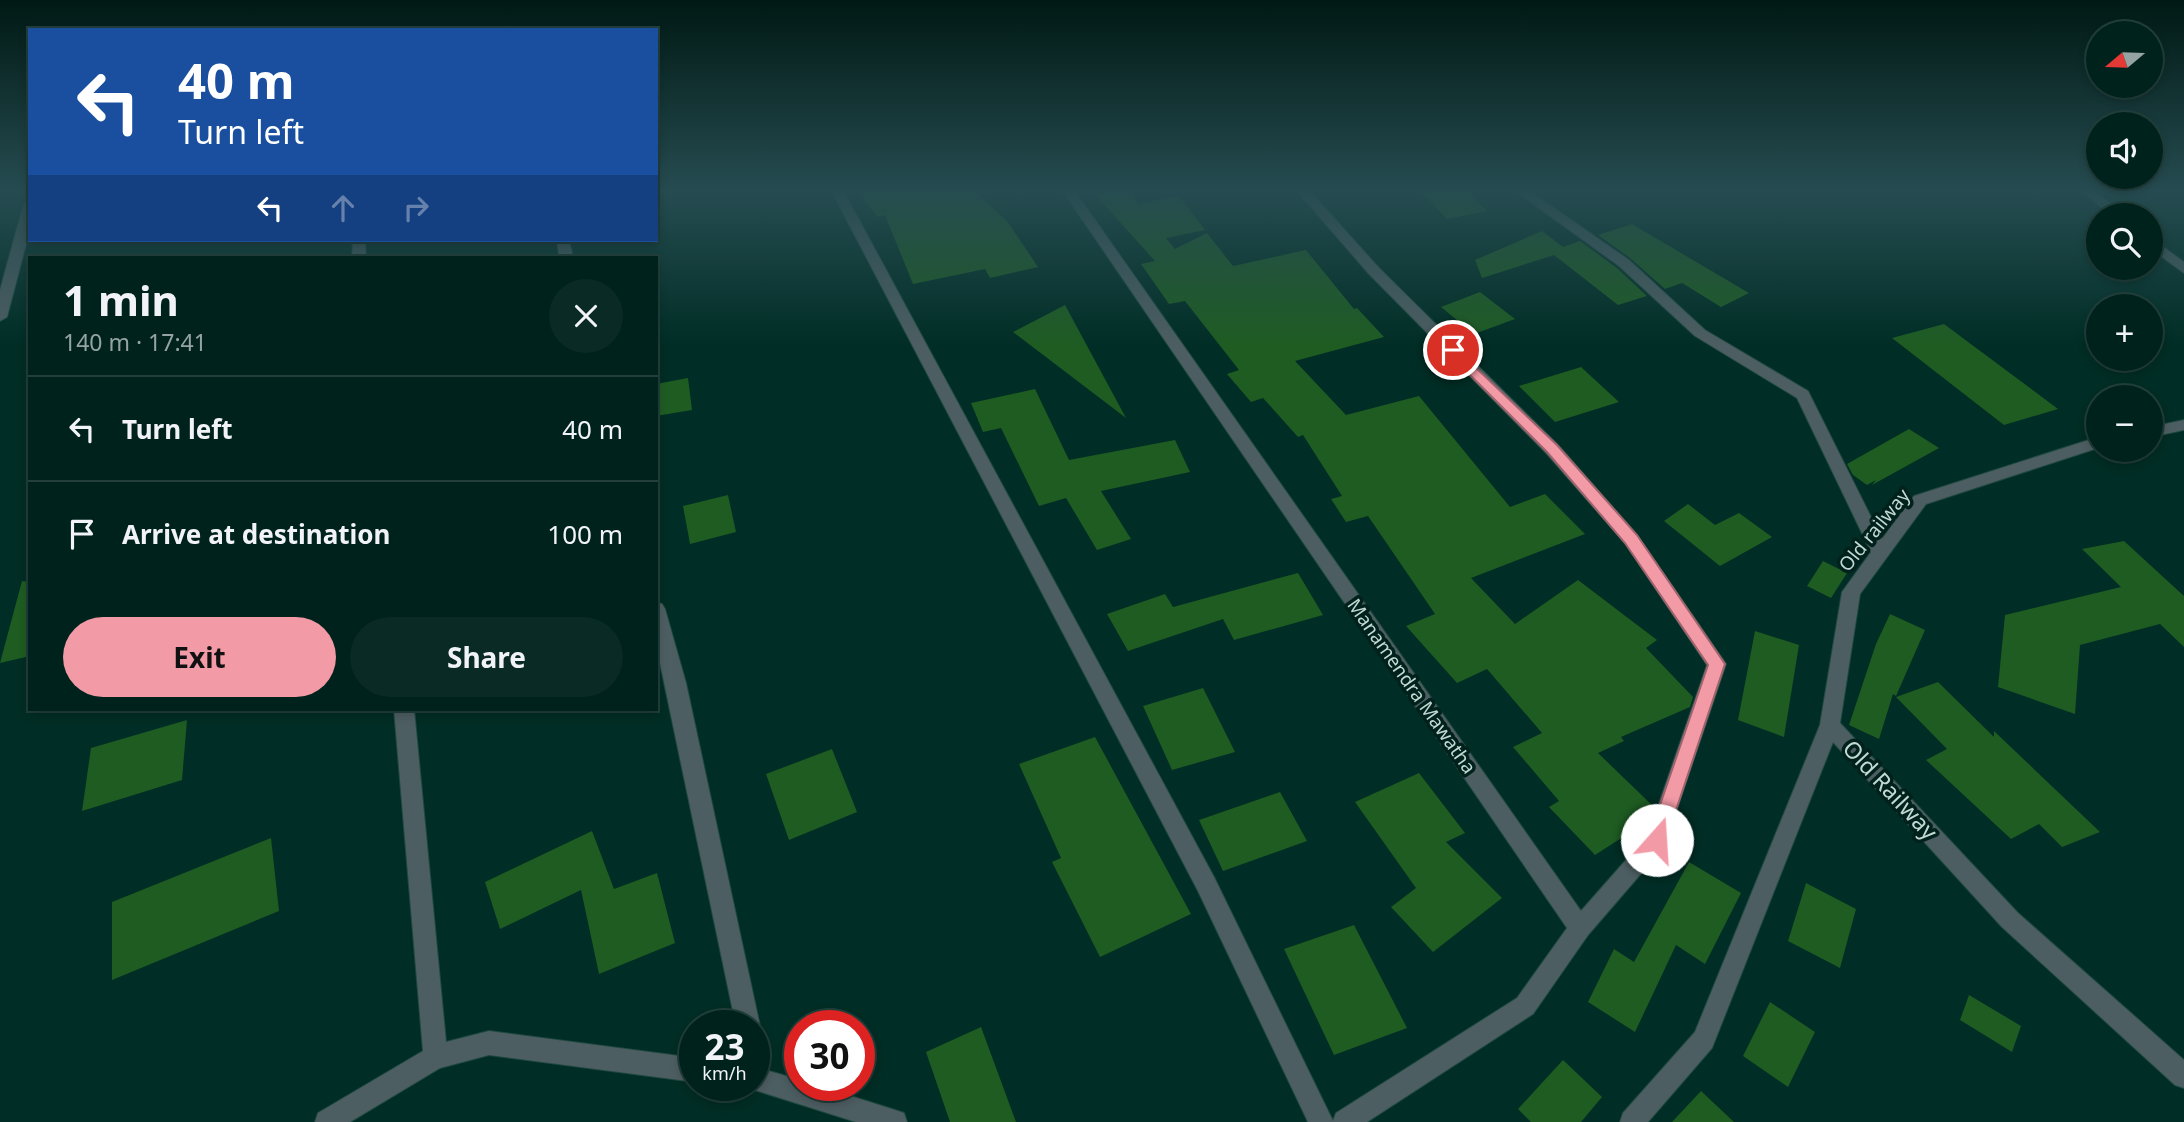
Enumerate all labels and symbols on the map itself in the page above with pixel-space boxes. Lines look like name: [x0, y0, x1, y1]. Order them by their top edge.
north arrow: [2086, 21, 2163, 98]
pin: [1423, 320, 1483, 380]
street label: Old railway: [1833, 483, 1916, 577]
street label: Manamendra Mawatha: [1342, 593, 1482, 779]
street label: Old Railway: [1836, 732, 1946, 846]
position arrow: [1620, 803, 1694, 877]
speed limit sign: 30: [784, 1010, 875, 1101]

